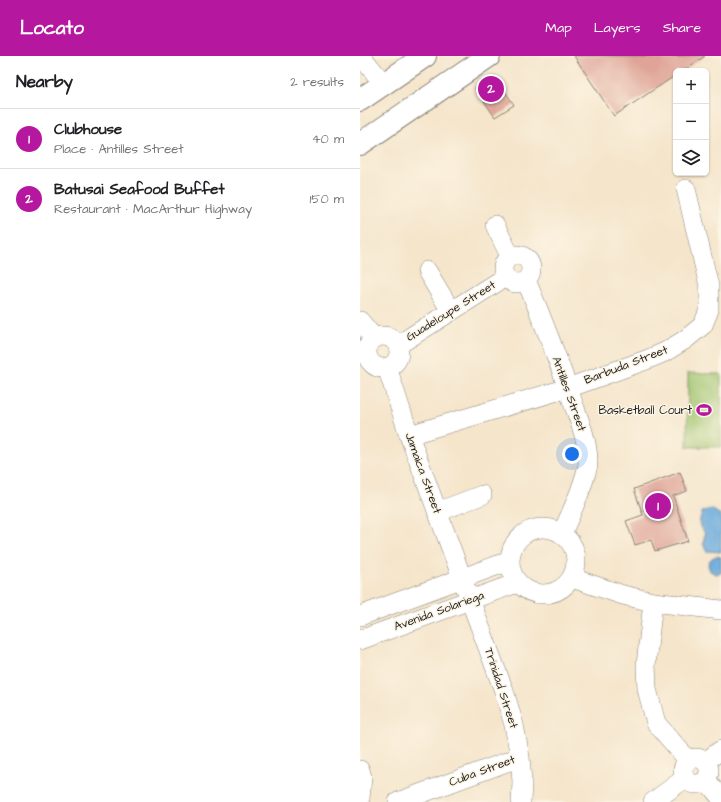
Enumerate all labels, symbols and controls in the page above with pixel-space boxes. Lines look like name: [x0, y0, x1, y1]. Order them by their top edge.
text: Locato: [20, 15, 84, 42]
text: Map: [545, 18, 572, 38]
text: Layers: [594, 18, 641, 38]
text: Share: [663, 18, 701, 38]
map controls: [673, 68, 709, 176]
button: +: [673, 68, 709, 104]
text: Nearby: [16, 70, 73, 94]
text: 2 results: [290, 73, 344, 91]
pin: 2: [478, 74, 504, 104]
button: −: [673, 104, 709, 140]
text: Clubhouse: [54, 119, 122, 140]
text: 1: [28, 130, 30, 148]
text: 40 m: [312, 130, 344, 148]
text: Place · Antilles Street: [54, 140, 183, 158]
button: layers: [673, 140, 709, 176]
text: Batusai Seafood Buffet: [54, 179, 225, 200]
text: 2: [25, 190, 33, 208]
text: 150 m: [310, 190, 344, 208]
text: Restaurant · MacArthur Highway: [54, 200, 252, 218]
street label: Guadeloupe Street: [403, 276, 499, 345]
street label: Barbuda Street: [582, 341, 670, 389]
street label: Antilles Street: [548, 354, 590, 434]
sports icon: Basketball Court: [695, 401, 713, 419]
place label: Basketball Court: [598, 402, 692, 419]
street label: Jamaica Street: [400, 430, 446, 516]
your location: [562, 444, 582, 464]
pin: 1: [645, 491, 671, 521]
street label: Avenida Solariega: [391, 587, 487, 636]
street label: Trinidad Street: [480, 645, 522, 731]
street label: Cuba Street: [447, 751, 518, 791]

